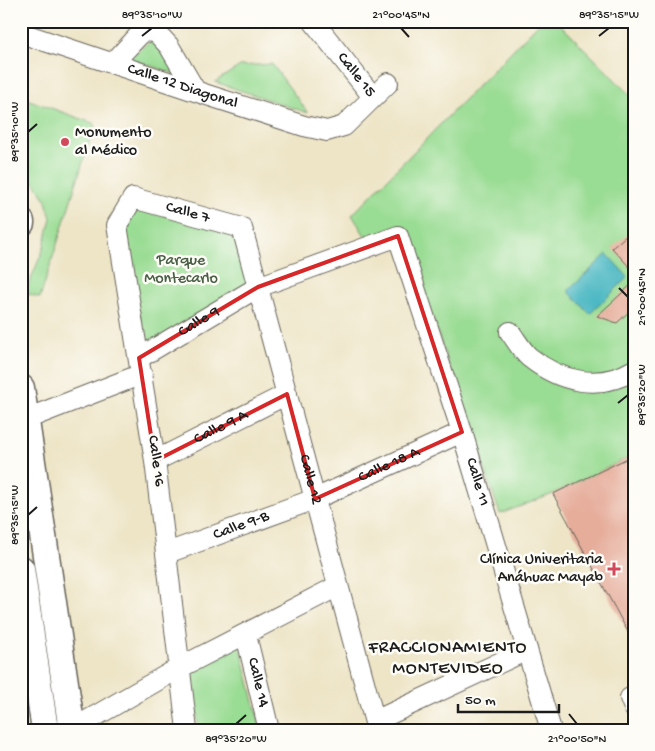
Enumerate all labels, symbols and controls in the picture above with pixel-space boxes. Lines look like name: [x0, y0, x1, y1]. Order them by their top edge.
text: 89°35'10"W: [122, 9, 182, 23]
text: 21°00'45"N: [372, 9, 430, 23]
text: 89°35'15"W: [579, 9, 639, 23]
street label: Calle 15: [332, 49, 379, 101]
street label: Calle 12 Diagonal: [125, 60, 240, 114]
text: 89°35'10"W: [9, 102, 23, 162]
place label: Monumento al Médico: [75, 124, 152, 161]
marker: Monumento al Médico: [59, 136, 71, 148]
street label: Calle 7: [163, 198, 213, 228]
park label: Parque Montecarlo: [144, 252, 218, 289]
text: 21°00'45"N: [636, 268, 650, 326]
street label: Calle 9: [175, 303, 223, 342]
text: 89°35'20"W: [636, 364, 650, 426]
street label: Calle 9 A: [191, 405, 253, 449]
street label: Calle 16: [142, 434, 168, 489]
street label: Calle 18 A: [356, 442, 424, 487]
street label: Calle 12: [294, 453, 326, 507]
street label: Calle 11: [461, 456, 493, 509]
text: 89°35'15"W: [9, 485, 23, 545]
street label: Calle 9-B: [211, 507, 272, 545]
place label: Clínica Univeritaria Anáhuac Mayab: [480, 551, 604, 588]
marker: Clínica Univeritaria Anáhuac Mayab: [607, 562, 621, 576]
district label: FRACCIONAMIENTO MONTEVIDEO: [368, 638, 527, 680]
street label: Calle 14: [242, 656, 273, 710]
scale bar: [458, 681, 559, 713]
text: 50 m: [465, 692, 496, 710]
text: 89°35'20"W: [205, 733, 267, 747]
text: 21°00'50"N: [548, 733, 607, 747]

